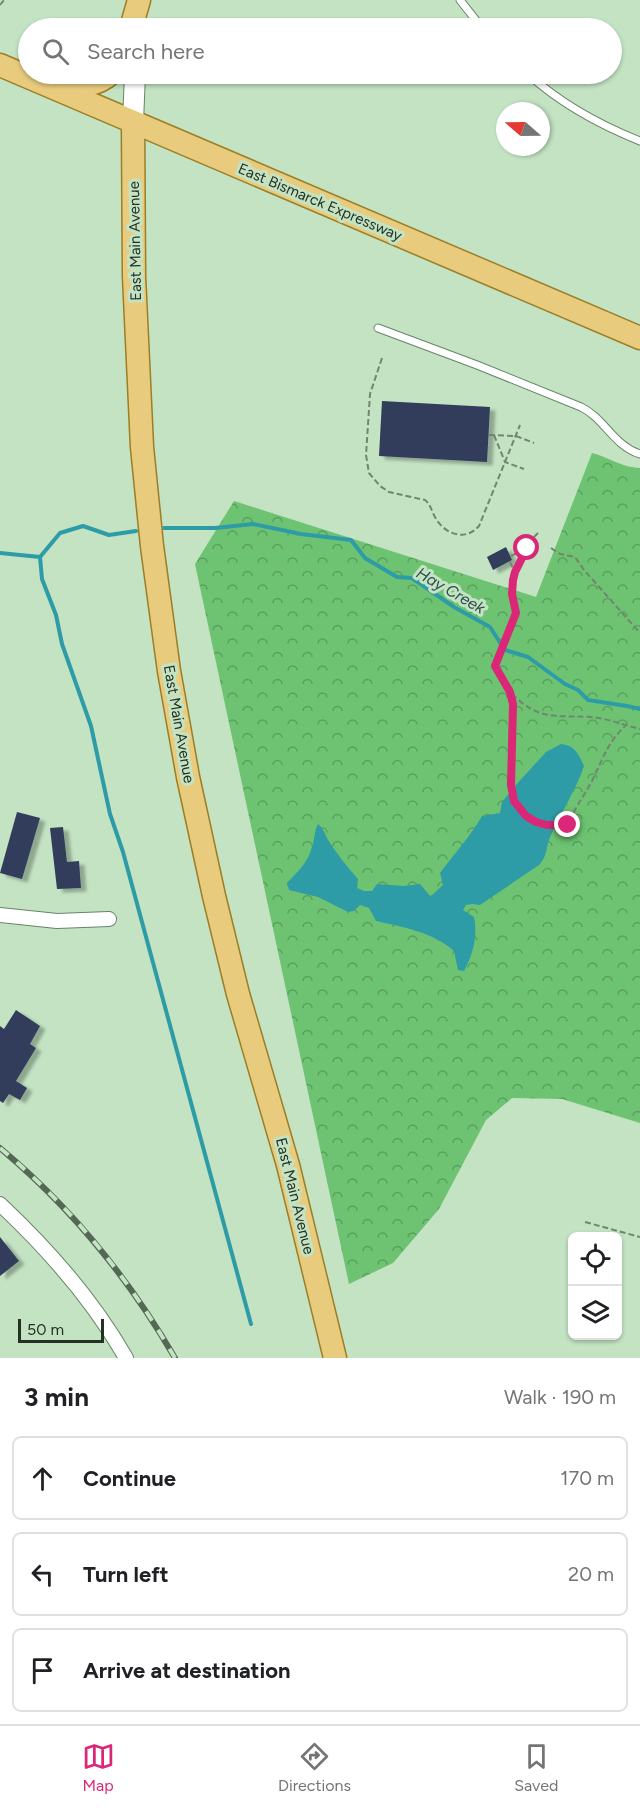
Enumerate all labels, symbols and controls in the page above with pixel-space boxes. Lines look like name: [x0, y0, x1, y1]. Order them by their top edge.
search box: [18, 18, 622, 84]
icon: search: [39, 35, 72, 68]
text: Search here: [87, 38, 205, 65]
north arrow: [496, 102, 550, 156]
street label: East Bismarck Expressway: [235, 159, 405, 245]
street label: East Main Avenue: [125, 181, 145, 301]
route start: [513, 534, 539, 560]
water label: Hay Creek: [413, 563, 489, 618]
street label: East Main Avenue: [160, 664, 198, 784]
route end: [554, 811, 580, 837]
street label: East Main Avenue: [272, 1136, 318, 1256]
map controls: [568, 1232, 622, 1340]
button: locate: [568, 1232, 622, 1286]
button: layers: [568, 1286, 622, 1340]
scale bar: [18, 1316, 104, 1344]
text: 50 m: [27, 1320, 64, 1339]
text: 3 min: [24, 1381, 89, 1413]
text: Walk · 190 m: [504, 1385, 616, 1409]
icon: ahead: [26, 1462, 59, 1495]
text: Continue: [83, 1465, 176, 1492]
text: 170 m: [560, 1466, 614, 1490]
icon: left: [26, 1558, 59, 1591]
text: Turn left: [83, 1561, 169, 1588]
text: 20 m: [568, 1562, 614, 1586]
icon: arrive: [26, 1654, 59, 1687]
text: Arrive at destination: [83, 1657, 291, 1684]
tab: Map: [82, 1740, 115, 1795]
tab: Directions: [278, 1740, 351, 1795]
tab: Saved: [514, 1740, 558, 1795]

